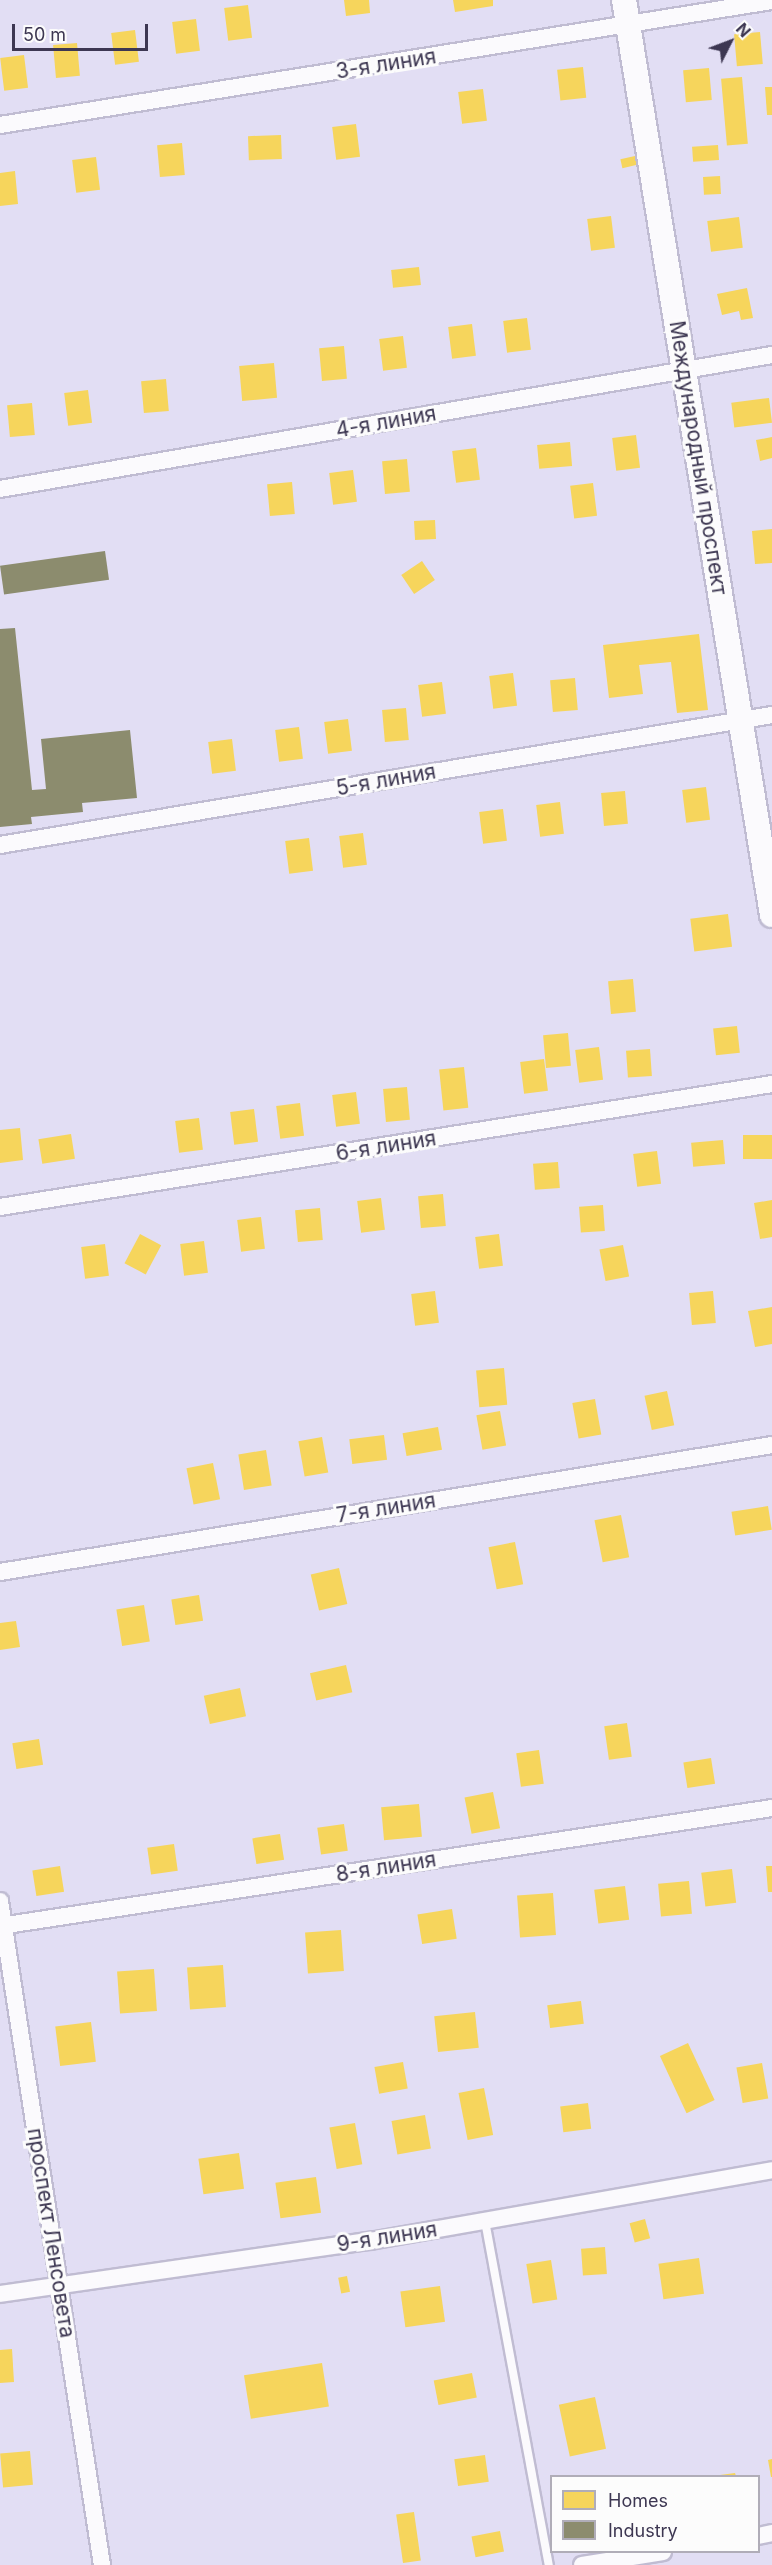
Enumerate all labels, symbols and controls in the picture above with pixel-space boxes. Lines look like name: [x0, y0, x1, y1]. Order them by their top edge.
scale bar: [15, 12, 152, 50]
north arrow: [700, 12, 760, 72]
text: N: [732, 19, 755, 41]
text: 50 m: [23, 24, 66, 45]
street label: 3-я линия: [334, 44, 438, 84]
street label: Международный проспект: [664, 319, 732, 597]
street label: 4-я линия: [334, 401, 438, 443]
street label: 5-я линия: [334, 759, 438, 801]
street label: 6-я линия: [334, 1126, 438, 1166]
street label: 7-я линия: [335, 1488, 437, 1528]
street label: 8-я линия: [334, 1847, 438, 1887]
street label: проспект Ленсовета: [22, 2126, 80, 2340]
street label: 9-я линия: [335, 2217, 439, 2257]
legend: [550, 2475, 760, 2553]
text: Homes: [608, 2490, 668, 2511]
text: Industry: [608, 2520, 678, 2541]

